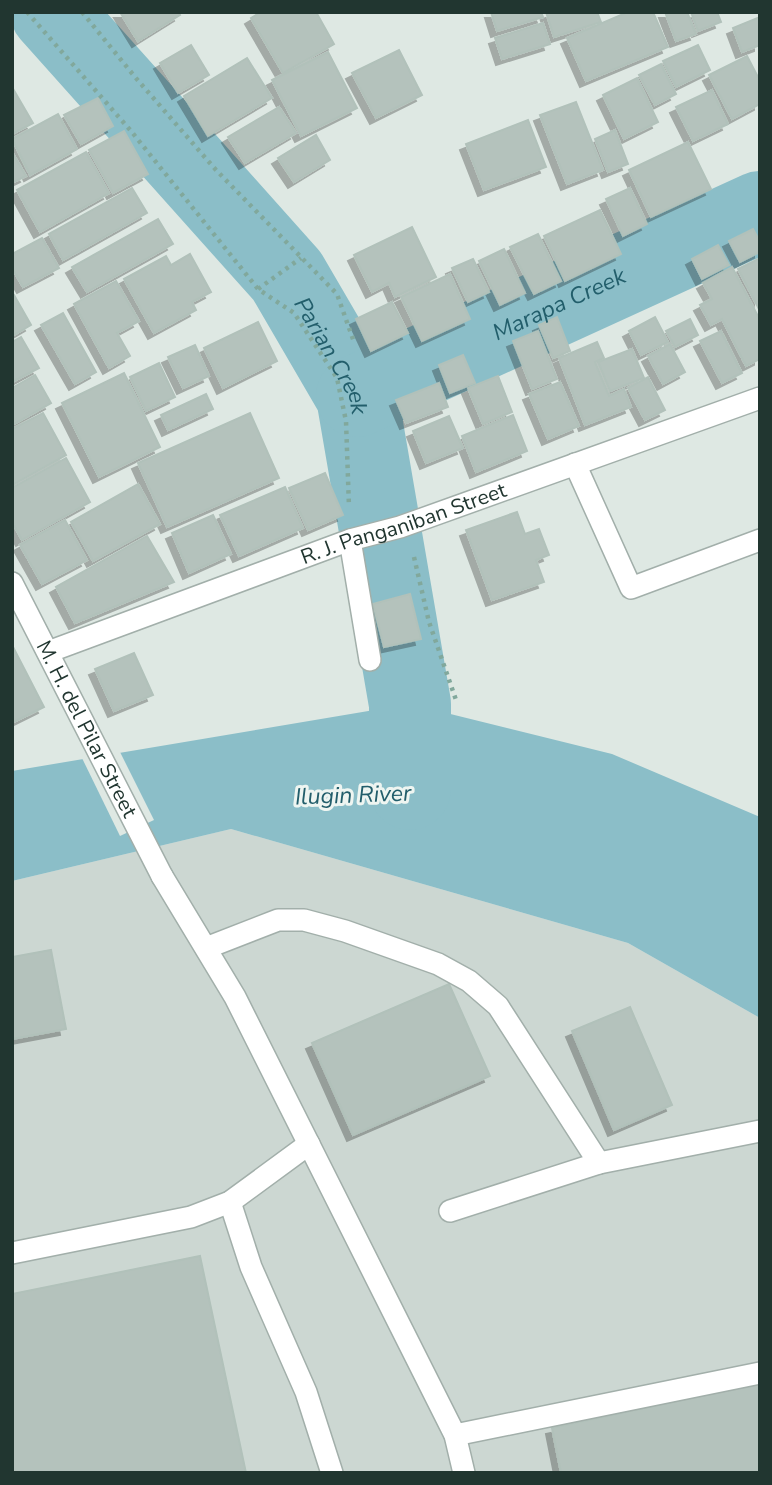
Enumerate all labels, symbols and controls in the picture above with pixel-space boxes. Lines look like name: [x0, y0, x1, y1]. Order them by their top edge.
water label: Marapa Creek: [487, 260, 631, 348]
water label: Parian Creek: [287, 291, 375, 417]
street label: R. J. Panganiban Street: [297, 476, 511, 571]
street label: M. H. del Pilar Street: [30, 636, 144, 823]
water label: Ilugin River: [294, 777, 412, 813]

